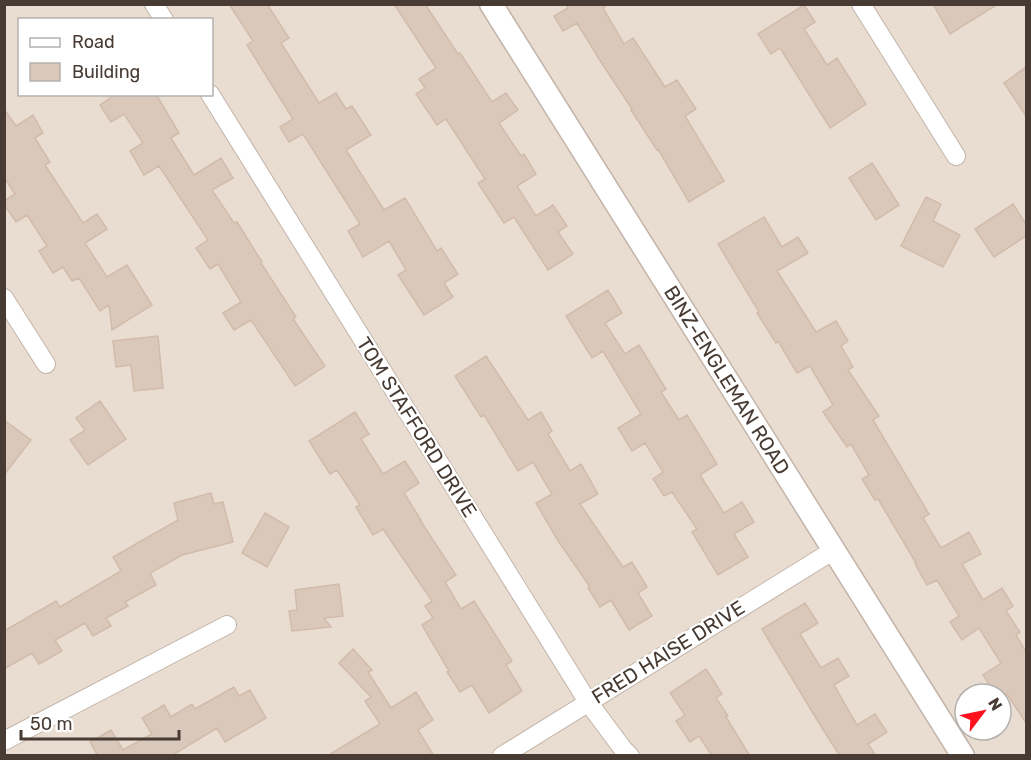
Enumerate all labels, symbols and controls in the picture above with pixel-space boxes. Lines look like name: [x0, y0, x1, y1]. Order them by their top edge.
legend: [18, 18, 213, 96]
text: Road: [72, 31, 115, 53]
text: Building: [72, 61, 140, 83]
street label: BINZ-ENGLEMAN ROAD: [659, 281, 795, 479]
street label: TOM STAFFORD DRIVE: [352, 333, 482, 521]
street label: FRED HAISE DRIVE: [587, 595, 749, 709]
north arrow: [953, 682, 1013, 742]
text: N: [984, 694, 1006, 714]
scale bar: [21, 703, 178, 741]
text: 50 m: [30, 713, 73, 735]

